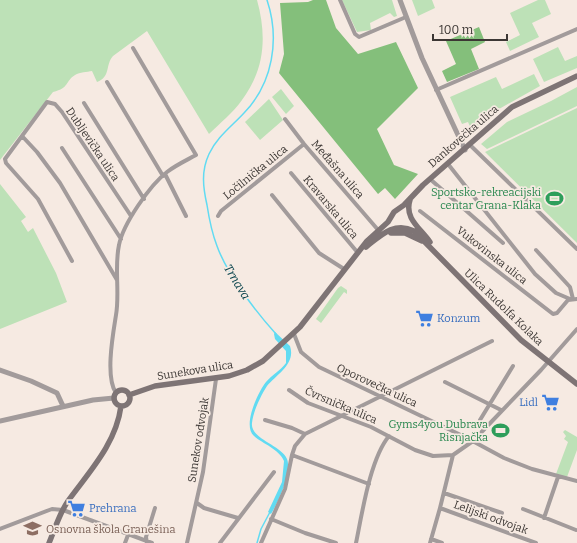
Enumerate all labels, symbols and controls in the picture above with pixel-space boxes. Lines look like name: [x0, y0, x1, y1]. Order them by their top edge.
scale bar: [433, 16, 507, 42]
text: 100 m: [439, 23, 474, 37]
street label: Dankovečka ulica: [426, 102, 501, 170]
street label: Dubljevička ulica: [63, 105, 122, 184]
street label: Međašna ulica: [309, 137, 367, 201]
street label: Ločilnička ulica: [221, 143, 290, 202]
street label: Kravarska ulica: [300, 173, 361, 241]
place label: Sportsko-rekreacijski centar Grana-Klaka: [431, 186, 542, 212]
sports icon: Sportsko-rekreacijski centar Grana-Klaka: [544, 188, 564, 208]
street label: Vukovinska ulica: [454, 224, 530, 287]
water label: Trnava: [221, 262, 253, 302]
street label: Ulica Rudolfa Kolaka: [461, 266, 546, 348]
supermarket icon: Konzum: [414, 308, 434, 328]
place label: Konzum: [437, 312, 481, 325]
street label: Sunekova ulica: [156, 358, 234, 383]
street label: Oporovečka ulica: [334, 361, 419, 410]
street label: Čvrsnička ulica: [303, 383, 379, 427]
supermarket icon: Lidl: [541, 392, 561, 412]
street label: Sunekov odvojak: [185, 396, 212, 484]
place label: Lidl: [519, 396, 538, 409]
place label: Gyms4you Dubrava Risnjačka: [388, 418, 488, 444]
sports icon: Gyms4you Dubrava Risnjačka: [491, 420, 511, 440]
supermarket icon: Prehrana: [66, 498, 86, 518]
street label: Lelijski odvojak: [452, 498, 530, 537]
place label: Prehrana: [89, 502, 136, 515]
school or university icon: Osnovna škola Granešina: [23, 519, 43, 539]
place label: Osnovna škola Granešina: [46, 523, 175, 536]

